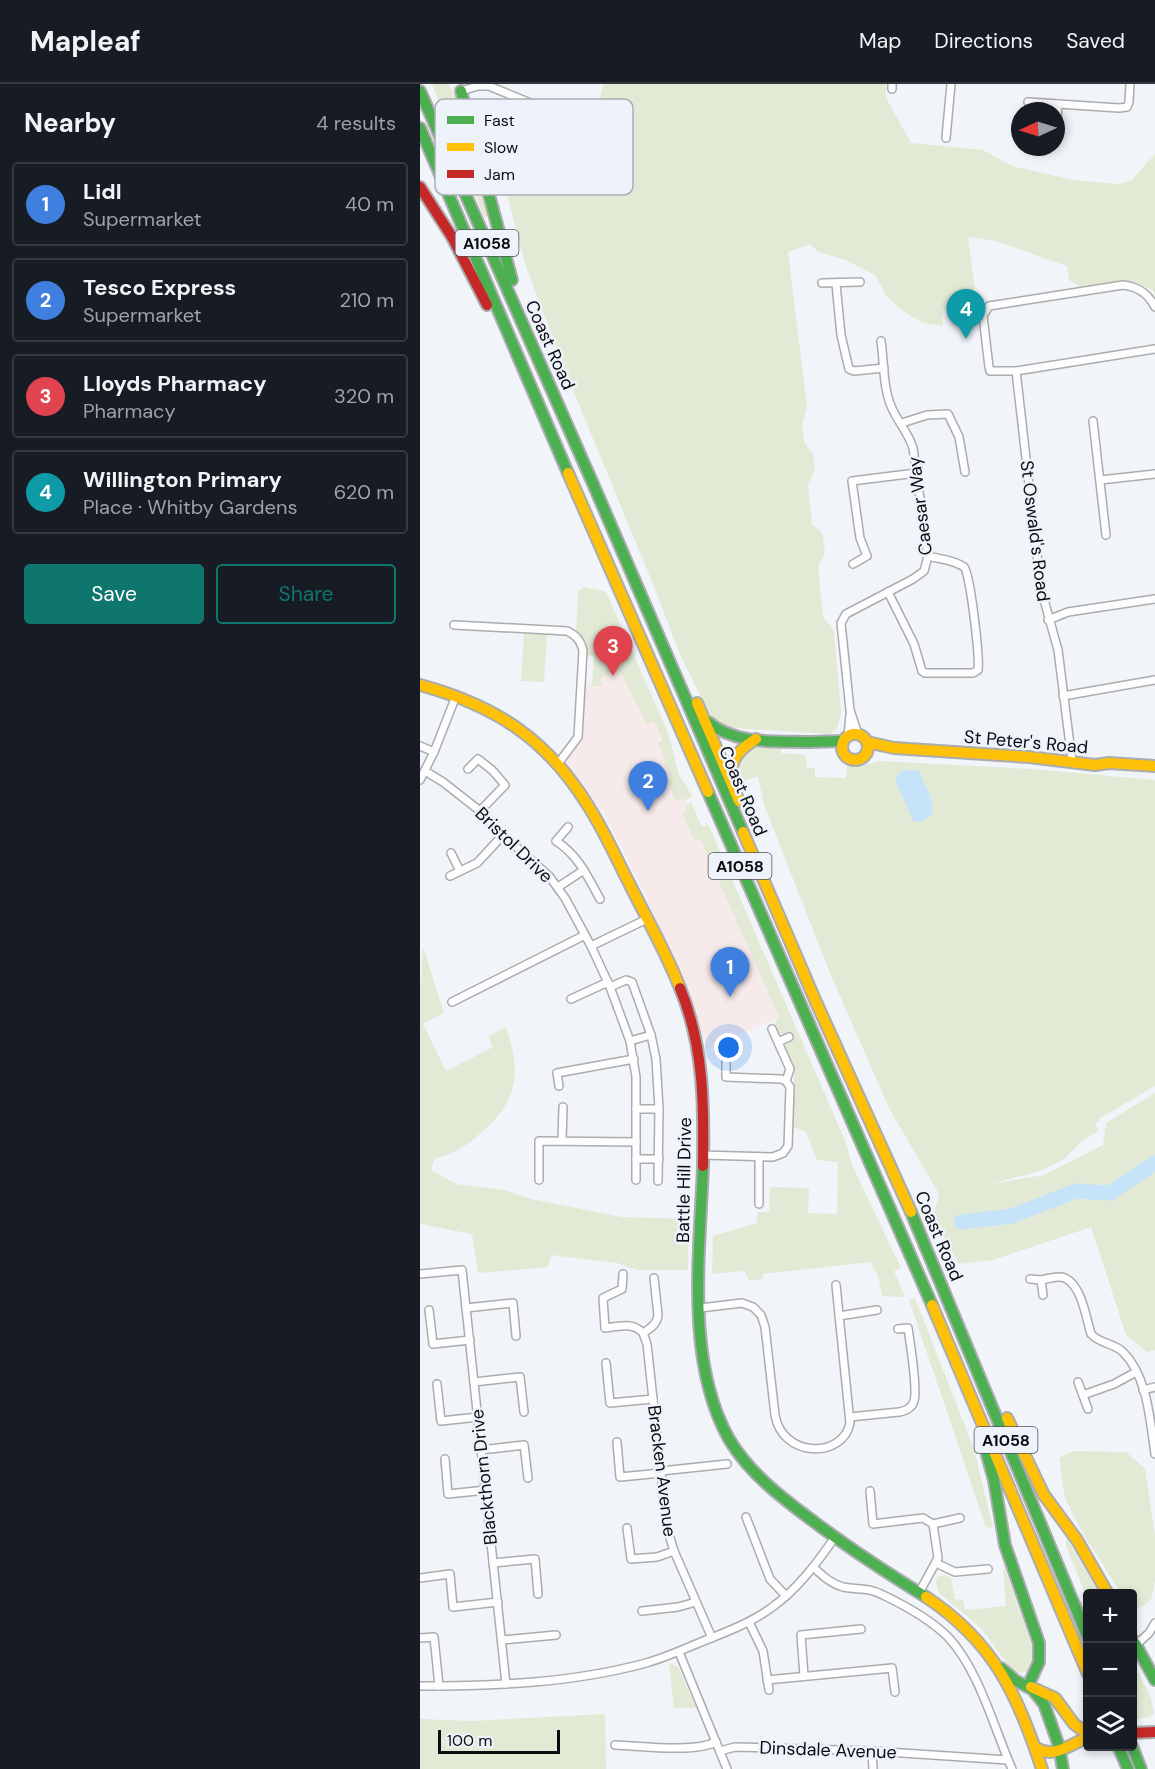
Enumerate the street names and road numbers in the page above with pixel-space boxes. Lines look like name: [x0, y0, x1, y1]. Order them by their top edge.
road number: A1058: [456, 230, 518, 256]
street label: Coast Road: [520, 296, 580, 394]
street label: Caesar Way: [902, 455, 938, 557]
street label: St Oswald's Road: [1014, 459, 1056, 603]
street label: St Peter's Road: [963, 725, 1089, 759]
street label: Coast Road: [713, 742, 773, 840]
street label: Bristol Drive: [470, 802, 558, 888]
road number: A1058: [708, 853, 772, 879]
street label: Battle Hill Drive: [671, 1117, 697, 1243]
street label: Coast Road: [909, 1187, 969, 1285]
street label: Bracken Avenue: [642, 1404, 682, 1538]
street label: Blackthorn Drive: [465, 1408, 503, 1546]
road number: A1058: [974, 1427, 1038, 1453]
street label: Dinsdale Avenue: [759, 1736, 897, 1764]

